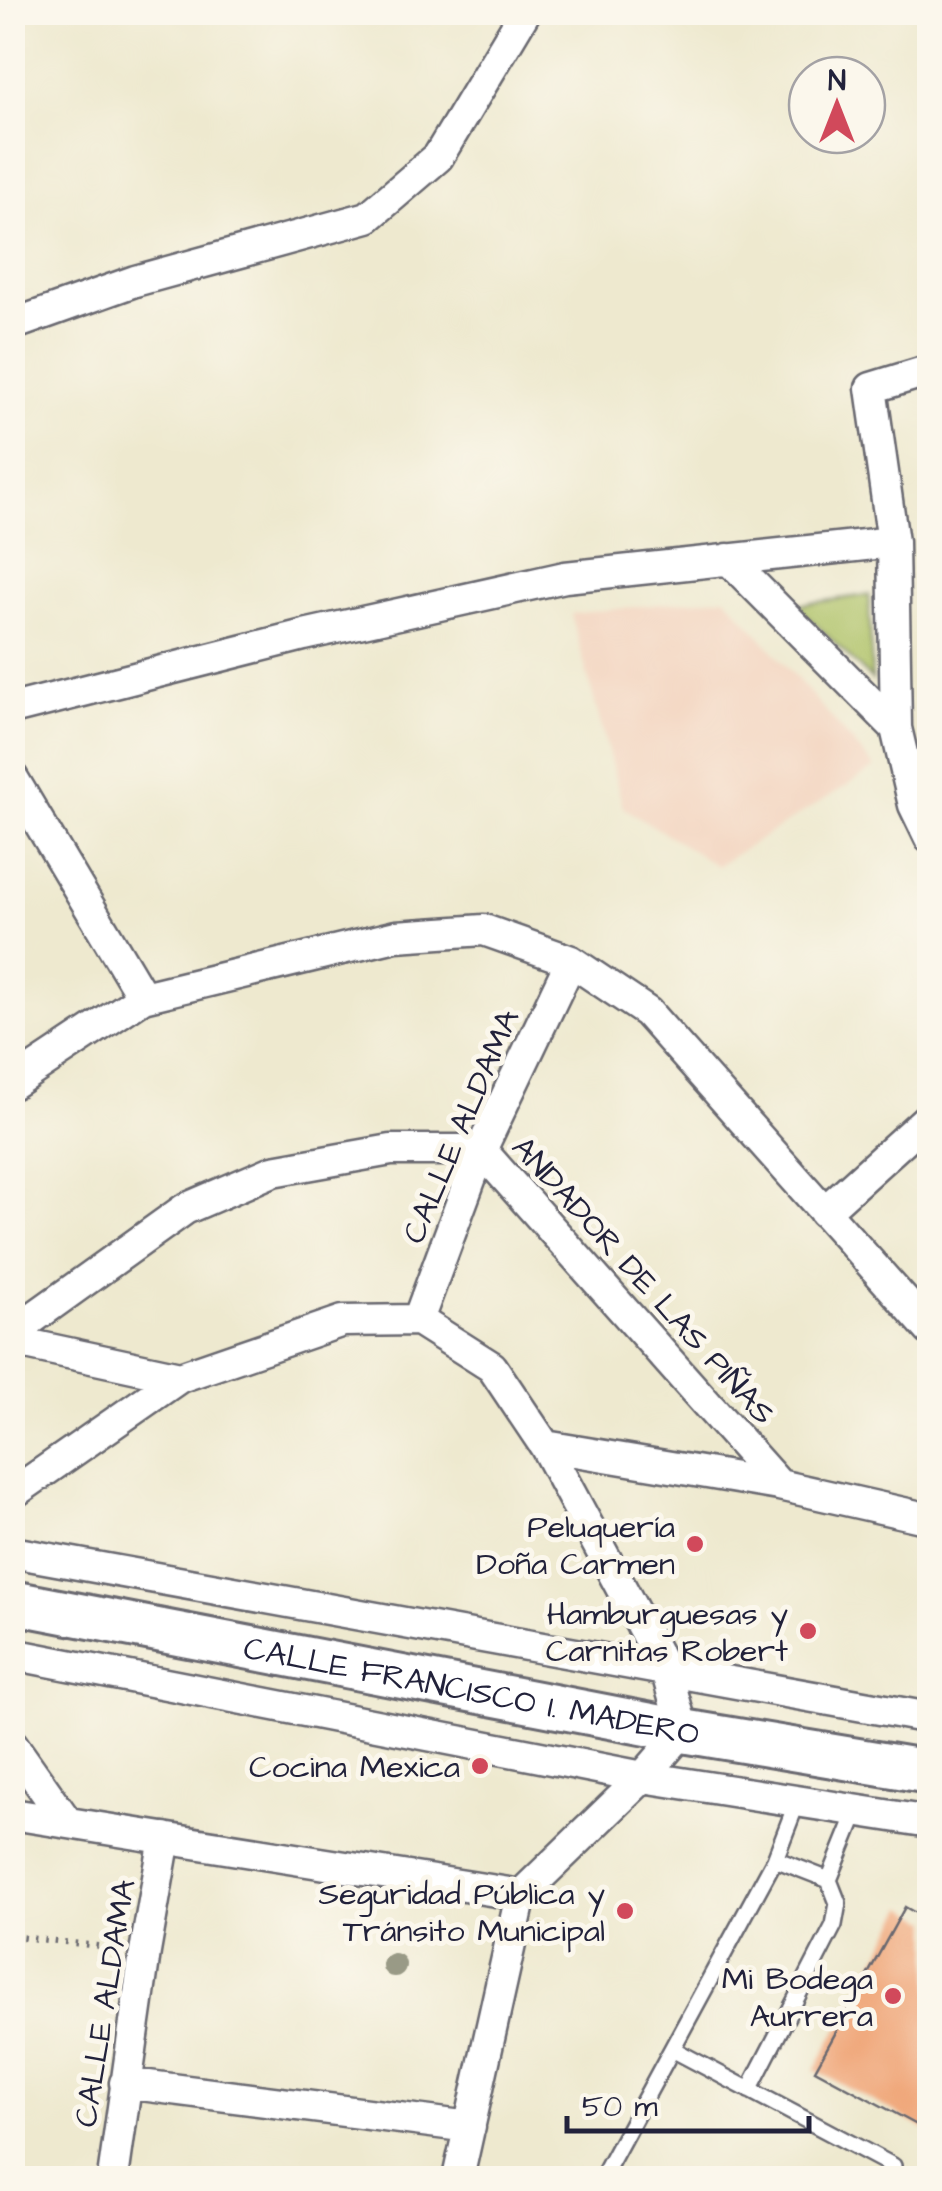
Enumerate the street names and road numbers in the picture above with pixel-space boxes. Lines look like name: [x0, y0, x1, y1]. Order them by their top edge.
street label: CALLE ALDAMA: [392, 1003, 531, 1250]
street label: ANDADOR DE LAS PIÑAS: [501, 1127, 785, 1435]
street label: CALLE FRANCISCO I. MADERO: [240, 1626, 702, 1757]
street label: CALLE ALDAMA: [64, 1876, 147, 2130]

